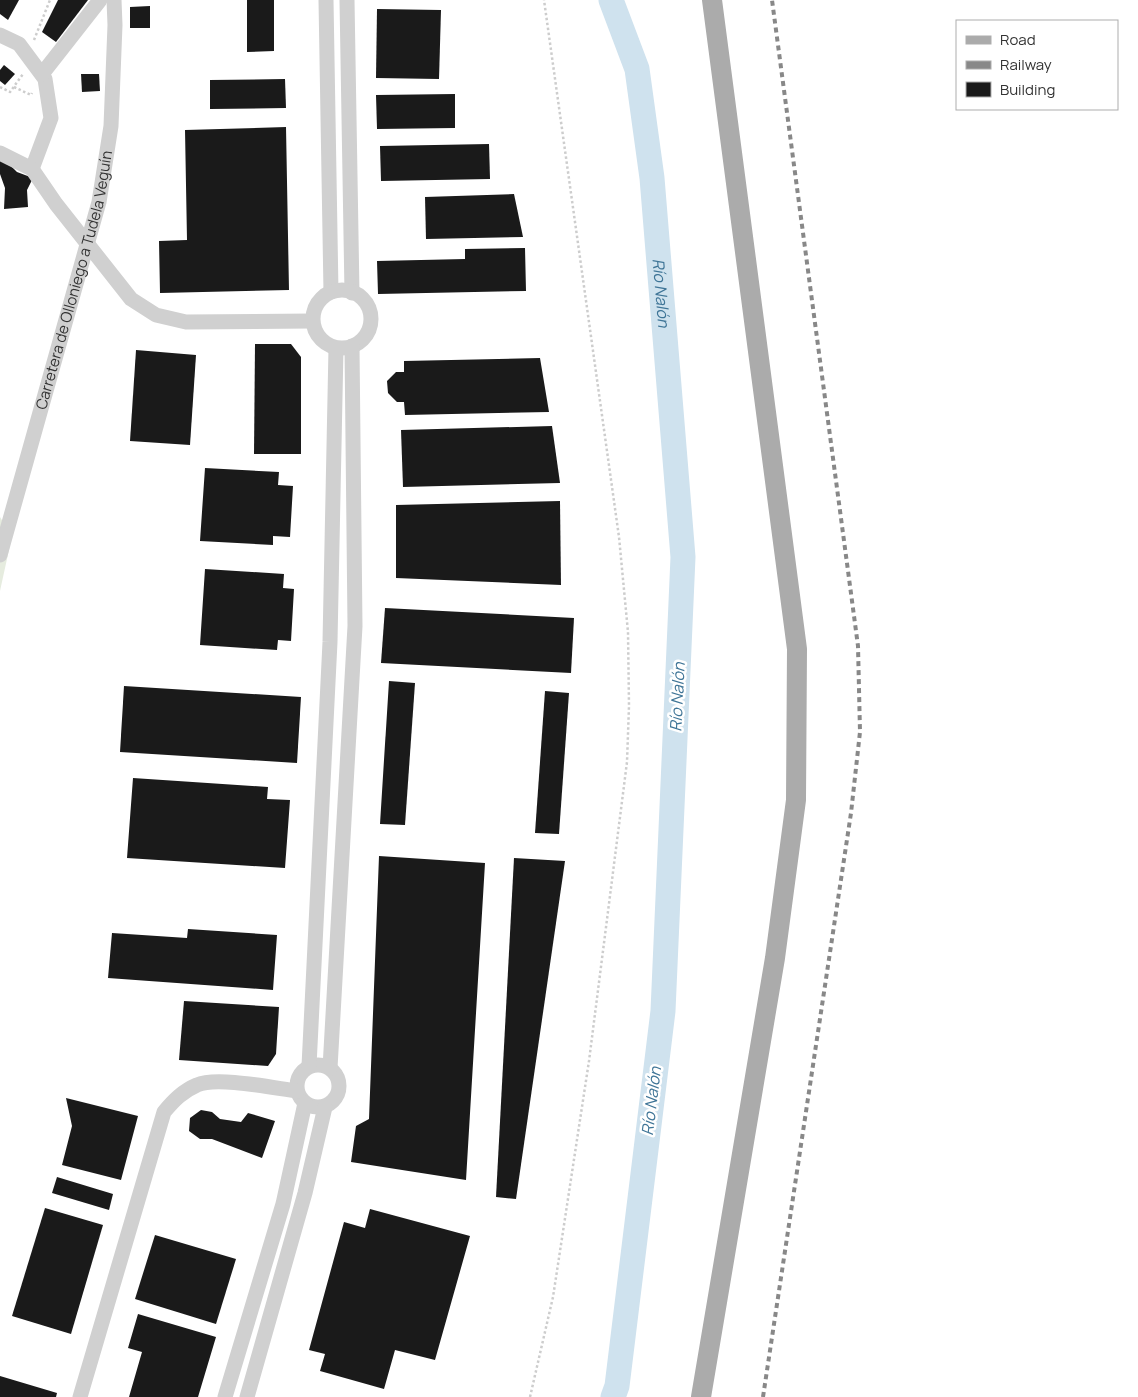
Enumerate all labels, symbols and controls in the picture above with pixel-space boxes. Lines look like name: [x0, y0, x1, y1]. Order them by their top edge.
legend: [956, 20, 1118, 110]
text: Road: [1000, 29, 1036, 50]
text: Railway: [1000, 54, 1052, 75]
text: Building: [1000, 79, 1055, 100]
street label: Carretera de Olloniego a Tudela Veguín: [30, 149, 117, 412]
water label: Río Nalón: [648, 258, 675, 329]
water label: Río Nalón: [664, 661, 690, 732]
water label: Río Nalón: [636, 1065, 666, 1137]

